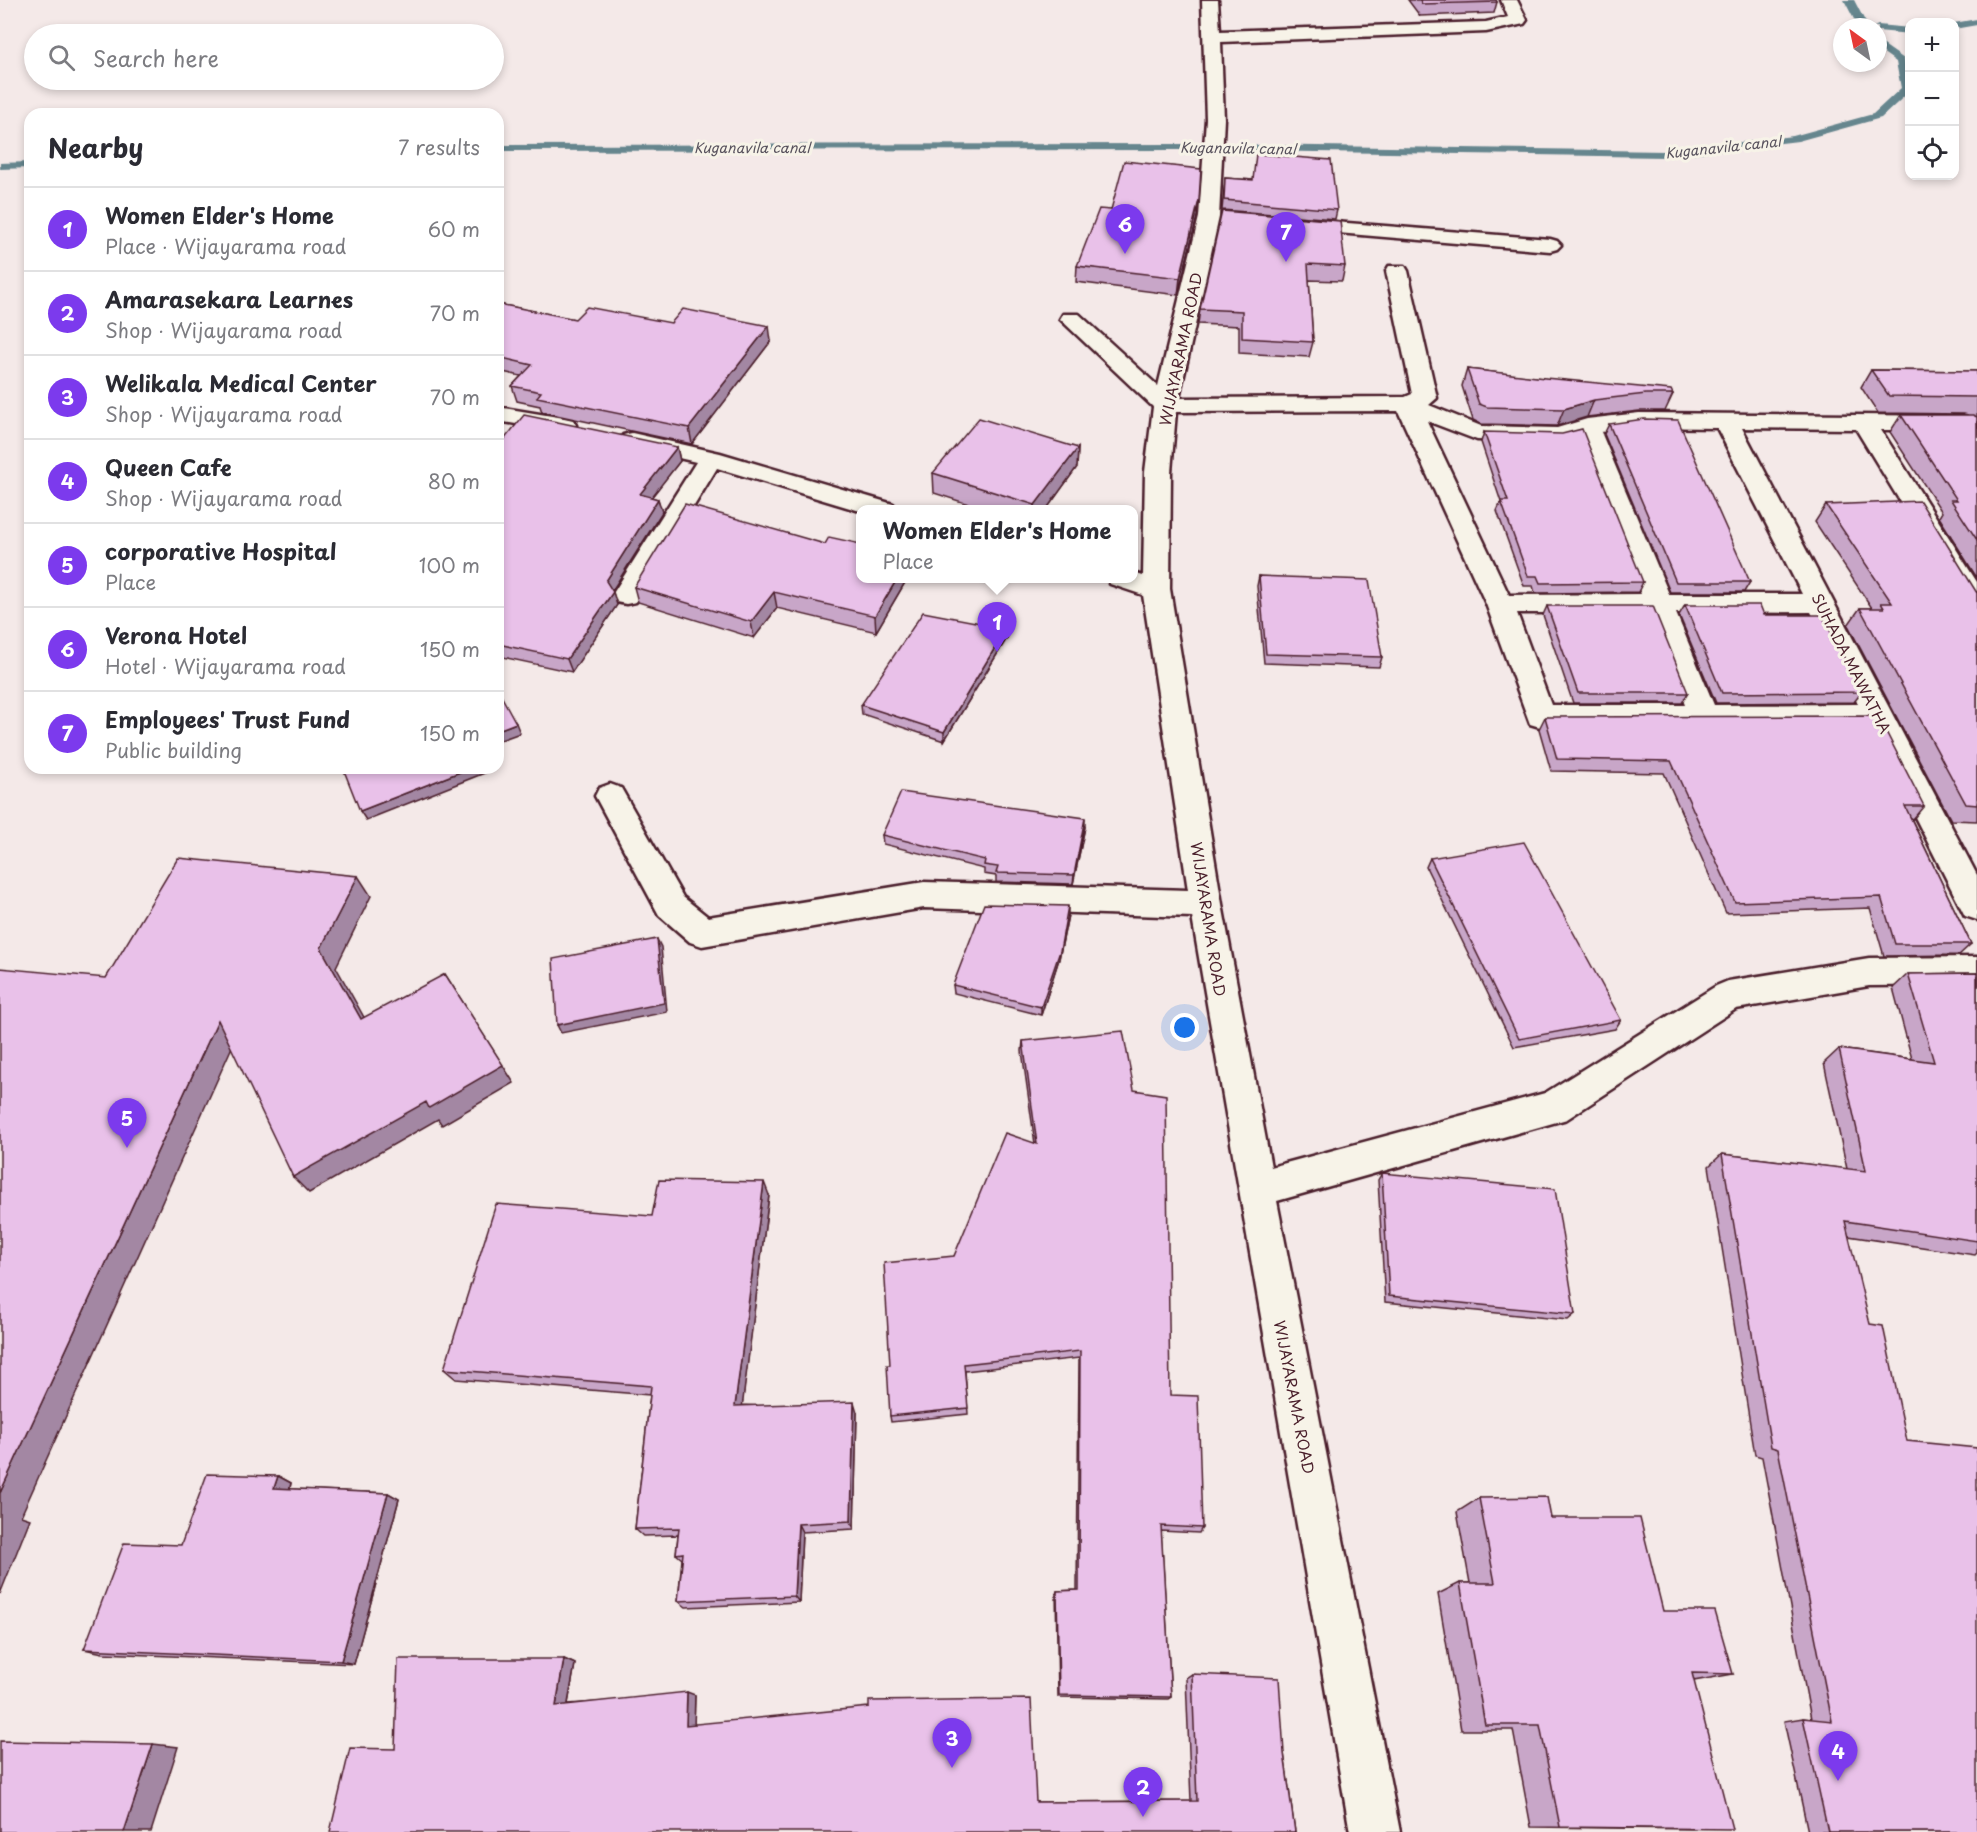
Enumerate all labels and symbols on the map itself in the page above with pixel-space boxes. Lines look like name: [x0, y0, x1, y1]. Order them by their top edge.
north arrow: [1833, 18, 1887, 72]
water label: Kuganavila canal: [1664, 130, 1784, 164]
water label: Kuganavila canal: [1180, 136, 1298, 160]
water label: Kuganavila canal: [694, 137, 812, 158]
pin: 6: [1106, 204, 1144, 254]
pin: 7: [1266, 212, 1306, 262]
street label: WIJAYARAMA ROAD: [1153, 270, 1207, 428]
street label: SUHADA MAWATHA: [1807, 589, 1897, 737]
pin: 1: [978, 602, 1016, 652]
street label: WIJAYARAMA ROAD: [1185, 840, 1233, 998]
your location: [1170, 1013, 1199, 1042]
pin: 5: [108, 1098, 146, 1148]
street label: WIJAYARAMA ROAD: [1269, 1318, 1321, 1476]
pin: 3: [932, 1718, 972, 1768]
pin: 4: [1818, 1732, 1858, 1781]
pin: 2: [1124, 1768, 1162, 1817]

